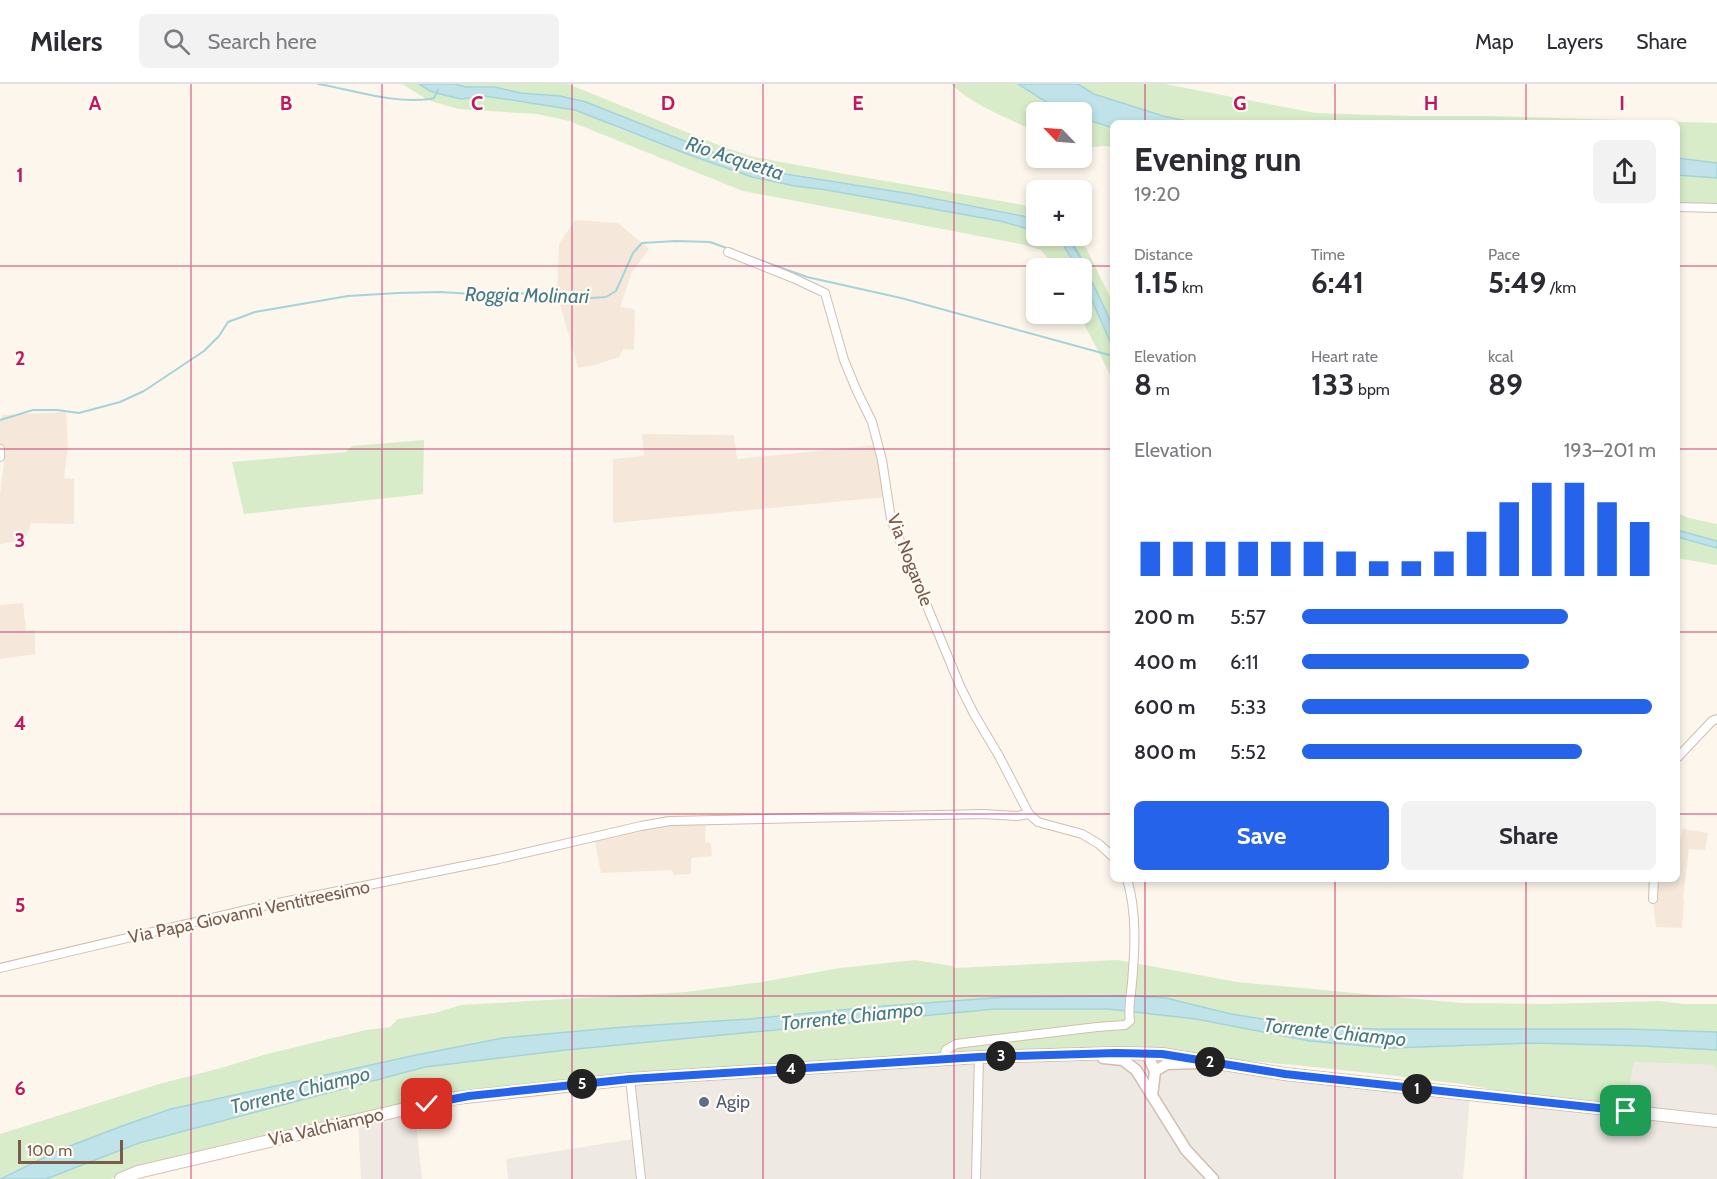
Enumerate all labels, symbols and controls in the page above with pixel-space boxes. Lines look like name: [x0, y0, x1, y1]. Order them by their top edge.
search box: [139, 14, 559, 68]
text: Milers: [30, 24, 103, 58]
icon: search: [160, 25, 193, 58]
text: Search here: [208, 28, 317, 55]
text: Map: [1475, 29, 1514, 54]
text: Layers: [1547, 29, 1603, 54]
text: Share: [1636, 29, 1687, 54]
text: A: [89, 91, 102, 115]
text: B: [280, 91, 292, 115]
text: C: [471, 91, 483, 115]
text: D: [661, 91, 675, 115]
text: E: [852, 91, 864, 115]
text: G: [1233, 91, 1247, 115]
text: H: [1424, 91, 1438, 115]
text: I: [1619, 91, 1625, 115]
north arrow: [1026, 102, 1092, 168]
map controls: [1026, 102, 1092, 324]
water label: Rio Acquetta: [683, 131, 787, 185]
text: Evening run: [1134, 139, 1301, 179]
button: share: [1593, 140, 1656, 203]
text: 1: [16, 163, 24, 187]
button: +: [1026, 180, 1092, 246]
text: 19:20: [1134, 182, 1180, 206]
text: Distance: [1134, 245, 1193, 264]
text: Time: [1311, 245, 1345, 264]
text: Pace: [1488, 245, 1520, 264]
button: −: [1026, 258, 1092, 324]
text: 1.15: [1134, 264, 1178, 301]
text: 6:41: [1311, 264, 1364, 301]
text: 5:49: [1488, 264, 1546, 301]
text: km: [1178, 278, 1203, 297]
text: /km: [1546, 278, 1576, 297]
water label: Roggia Molinari: [465, 282, 590, 308]
text: 2: [15, 346, 25, 370]
text: Elevation: [1134, 347, 1197, 366]
text: Heart rate: [1311, 347, 1378, 366]
text: kcal: [1488, 347, 1514, 366]
text: 8: [1134, 366, 1152, 403]
text: 133: [1311, 366, 1354, 403]
text: 89: [1488, 366, 1523, 403]
text: m: [1152, 380, 1170, 399]
text: bpm: [1354, 380, 1390, 399]
text: Elevation: [1134, 438, 1212, 462]
text: 193–201 m: [1564, 438, 1656, 462]
street label: Via Nogarole: [882, 511, 938, 609]
text: 3: [15, 528, 25, 552]
text: 200 m: [1134, 605, 1195, 629]
text: 5:57: [1230, 605, 1266, 629]
text: 400 m: [1134, 650, 1197, 674]
text: 6:11: [1230, 650, 1259, 674]
text: 600 m: [1134, 695, 1195, 719]
text: 5:33: [1230, 695, 1267, 719]
text: 4: [14, 711, 26, 735]
text: 800 m: [1134, 740, 1196, 764]
text: 5:52: [1230, 740, 1266, 764]
button: Save: [1134, 801, 1389, 870]
button: Share: [1401, 801, 1656, 870]
street label: Via Papa Giovanni Ventitreesimo: [126, 876, 372, 948]
text: 5: [15, 893, 25, 917]
water label: Torrente Chiampo: [780, 997, 924, 1035]
water label: Torrente Chiampo: [1263, 1013, 1407, 1051]
pin: 3: [986, 1041, 1016, 1071]
text: 3: [997, 1046, 1005, 1065]
pin: 2: [1195, 1047, 1225, 1077]
text: 2: [1206, 1052, 1214, 1071]
pin: 4: [776, 1054, 806, 1084]
text: 4: [786, 1059, 796, 1078]
water label: Torrente Chiampo: [228, 1061, 372, 1119]
pin: 5: [567, 1069, 597, 1099]
text: 5: [578, 1074, 586, 1093]
pin: 1: [1402, 1074, 1432, 1104]
text: 6: [14, 1076, 26, 1100]
pin: [401, 1078, 452, 1129]
text: 1: [1414, 1079, 1420, 1098]
pin: [1600, 1085, 1651, 1136]
icon: check: [410, 1087, 443, 1120]
place label: Agip: [716, 1091, 750, 1113]
icon: arrive: [1609, 1094, 1642, 1127]
marker: Agip: [697, 1095, 711, 1109]
street label: Via Valchiampo: [266, 1103, 386, 1151]
scale bar: [18, 1137, 123, 1164]
text: 100 m: [27, 1141, 72, 1160]

